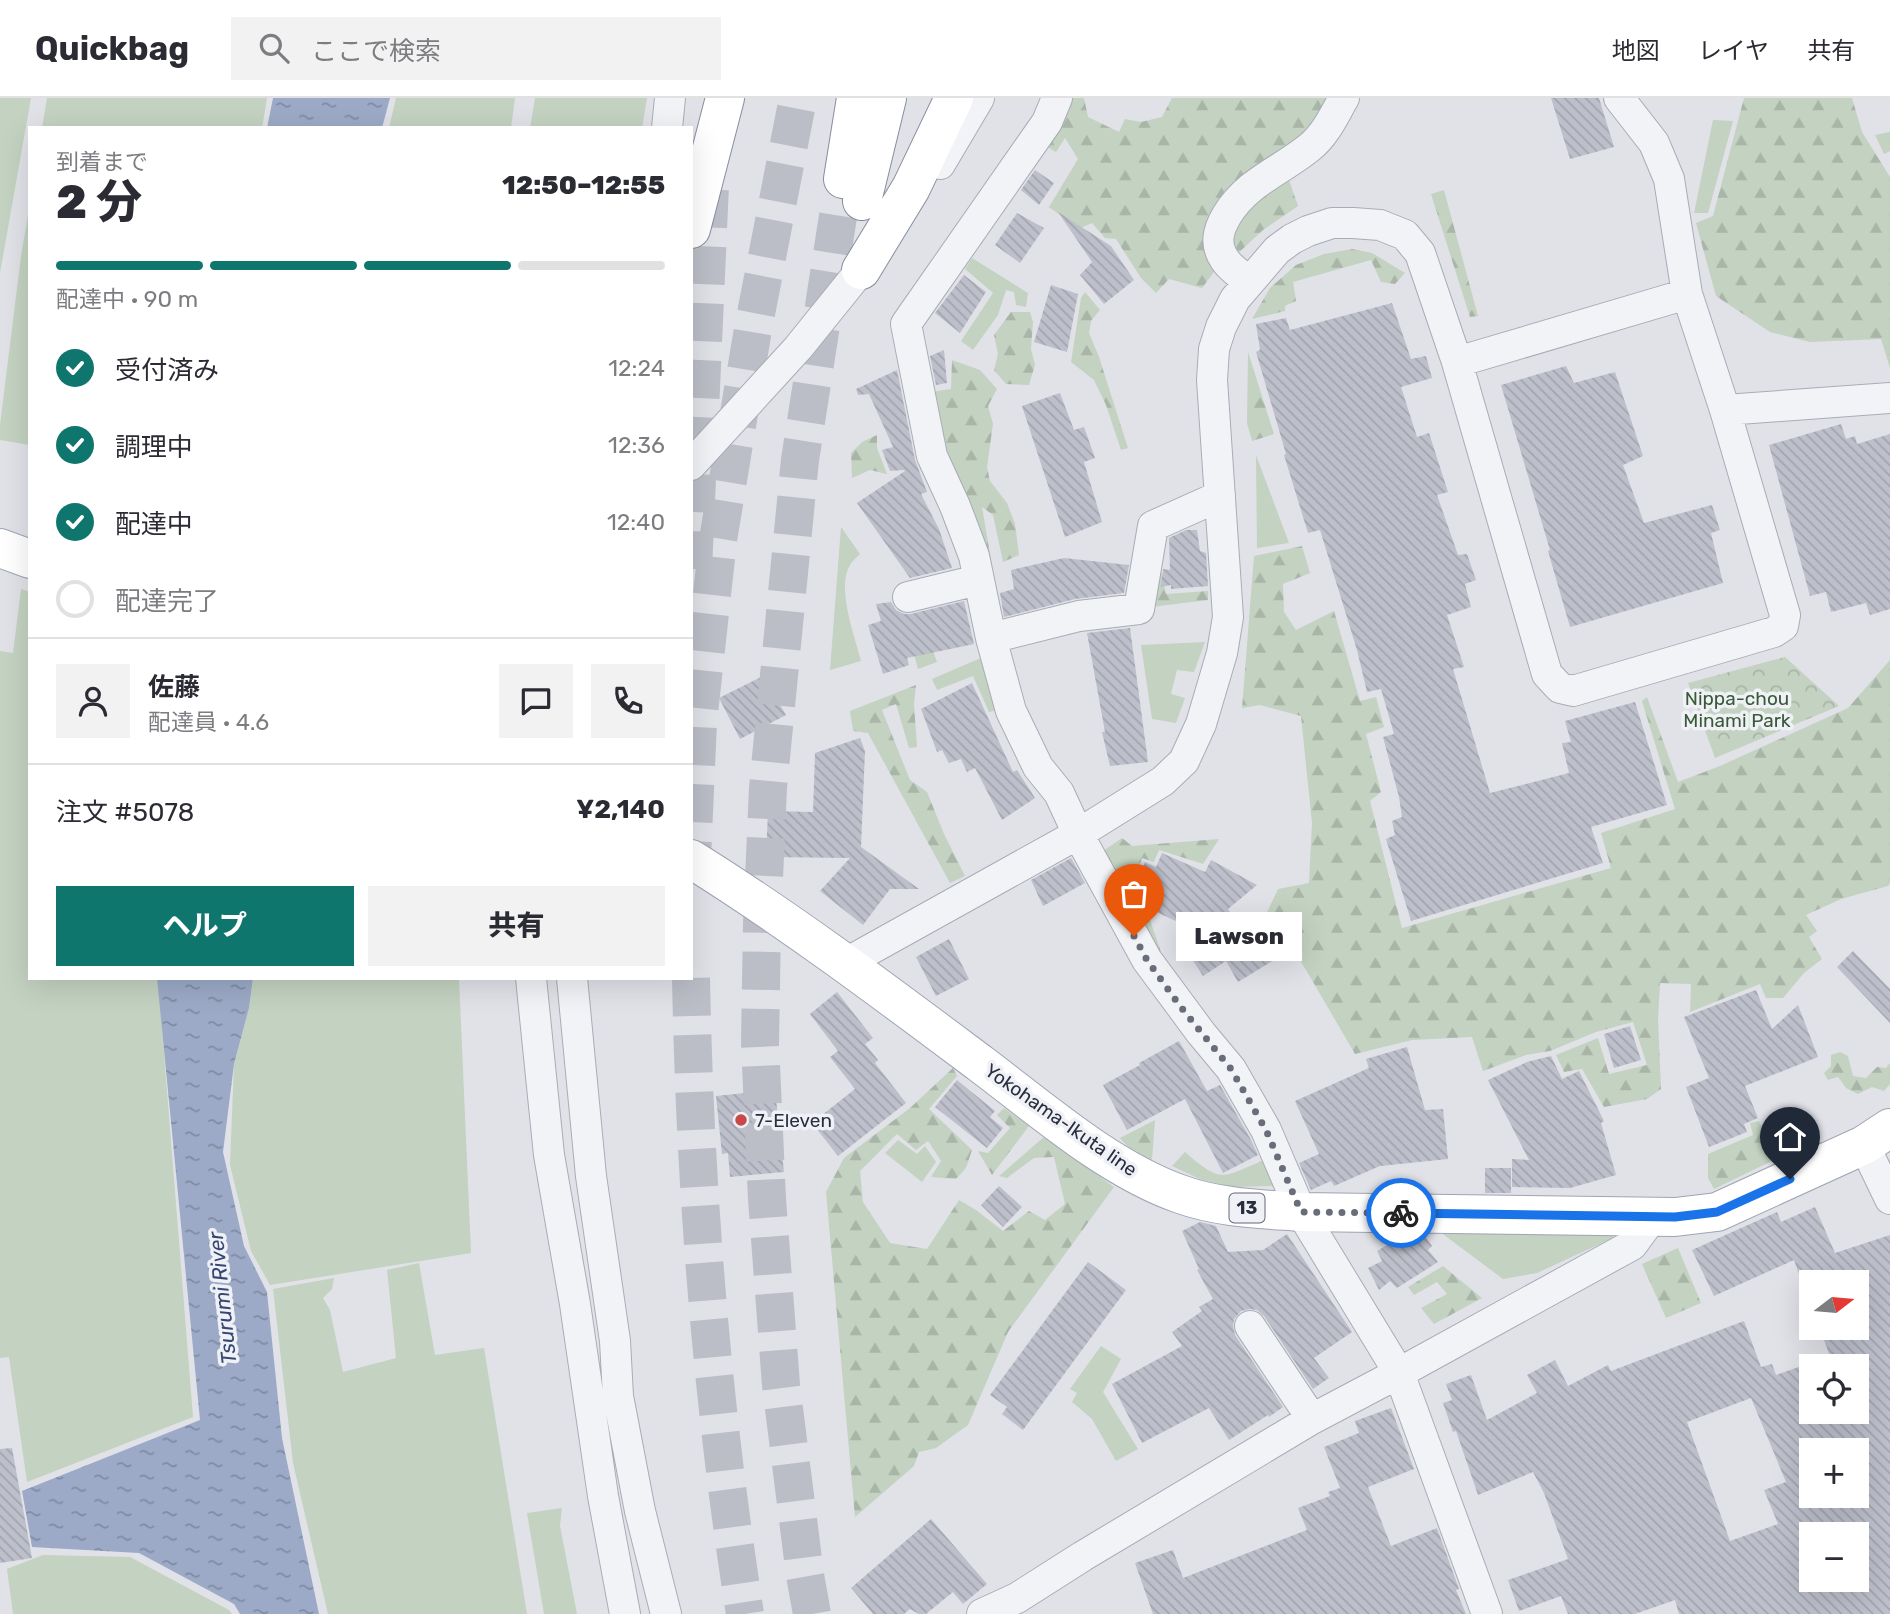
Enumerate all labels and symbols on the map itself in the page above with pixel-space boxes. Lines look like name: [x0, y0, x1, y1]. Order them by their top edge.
park label: Nippa-chou Minami Park: [1683, 687, 1791, 732]
pin: [1104, 864, 1164, 936]
callout: Lawson: [1176, 912, 1302, 960]
street label: Yokohama-Ikuta line: [980, 1059, 1142, 1181]
pin: [1760, 1107, 1820, 1179]
place label: 7-Eleven: [755, 1109, 832, 1132]
marker: 7-Eleven: [733, 1112, 749, 1128]
courier: [1366, 1178, 1436, 1248]
road number: 13: [1230, 1194, 1264, 1223]
water label: Tsurumi River: [203, 1230, 241, 1365]
north arrow: [1799, 1270, 1869, 1340]

